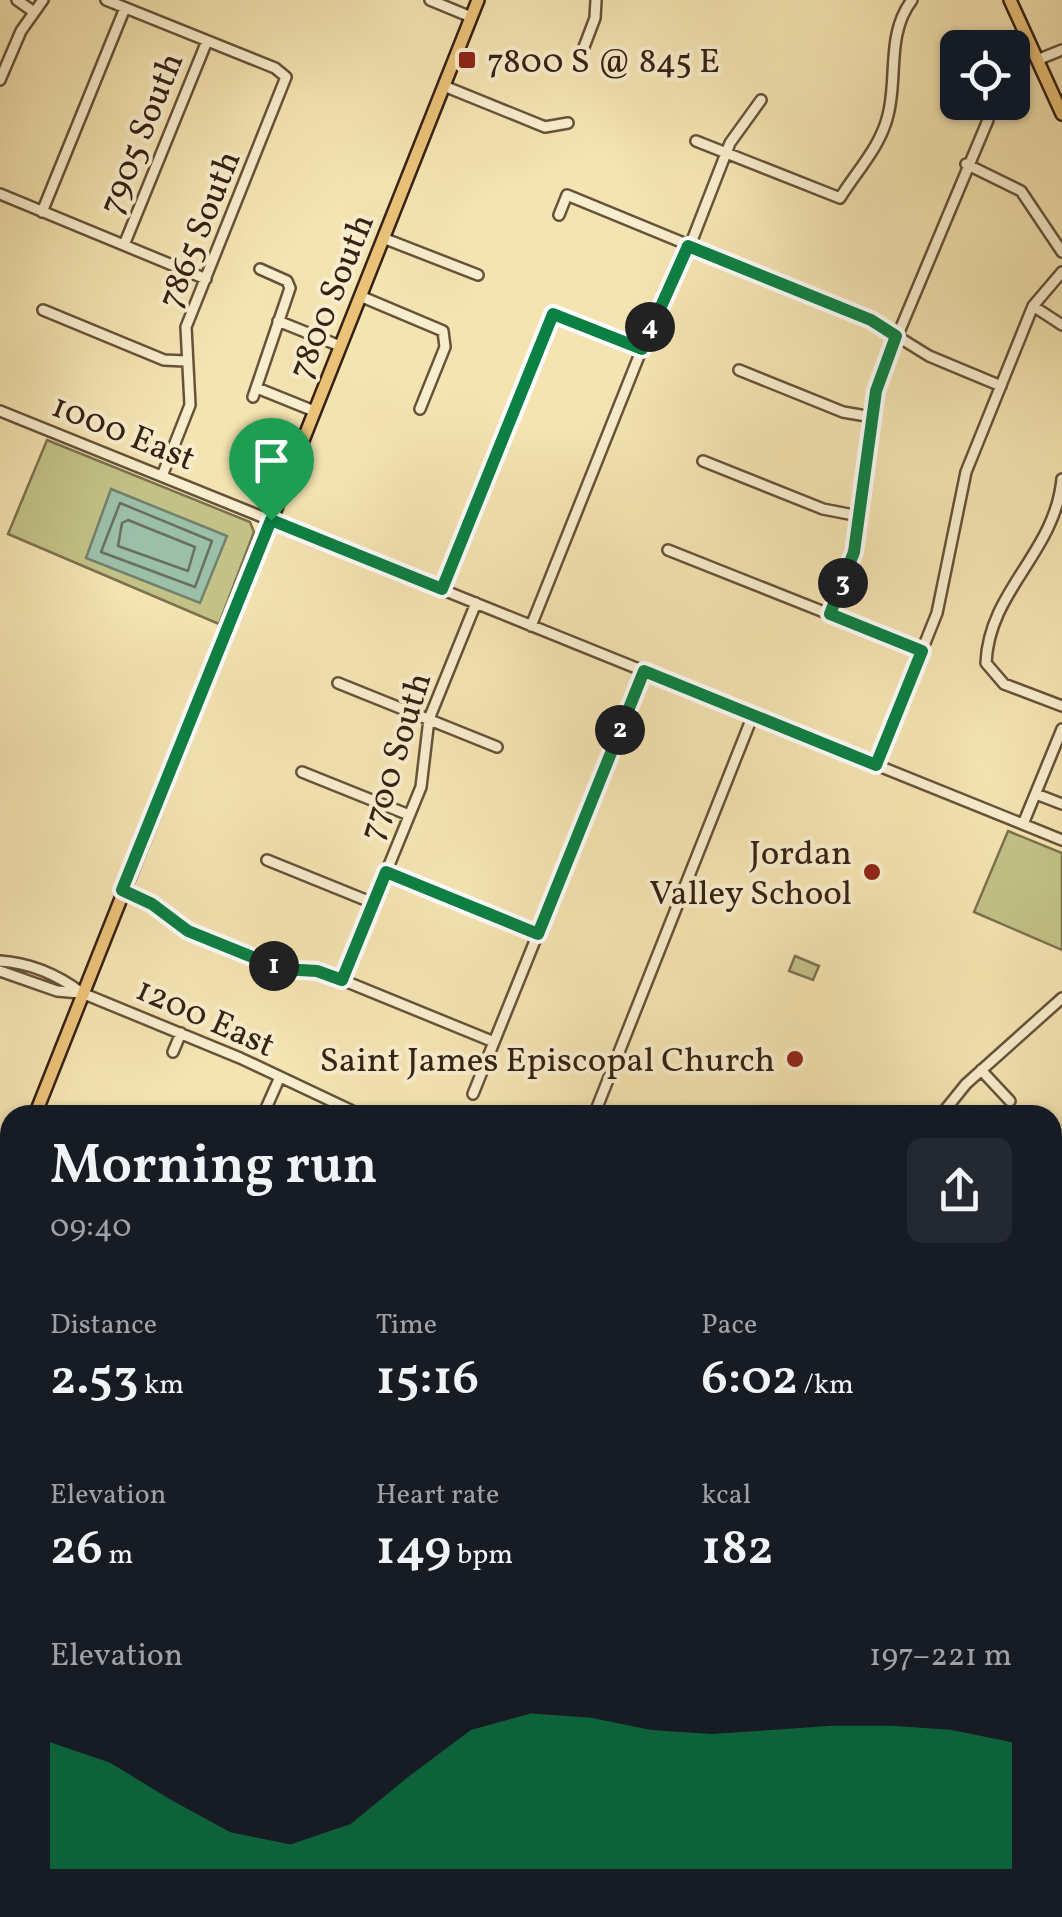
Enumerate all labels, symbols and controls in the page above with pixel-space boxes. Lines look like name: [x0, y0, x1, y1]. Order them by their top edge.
map controls: [940, 30, 1030, 120]
button: locate: [940, 30, 1030, 120]
place label: 7800 S @ 845 E: [487, 39, 720, 87]
street label: 7905 South: [89, 46, 197, 222]
marker: 7800 S @ 845 E: [456, 49, 478, 71]
street label: 7865 South: [147, 144, 254, 316]
street label: 7800 South: [278, 207, 388, 387]
pin: 4: [625, 302, 675, 352]
text: 4: [642, 307, 658, 346]
street label: 1000 East: [44, 383, 202, 484]
pin: [229, 418, 314, 521]
icon: arrive: [244, 433, 299, 488]
pin: 3: [818, 558, 868, 608]
text: 3: [836, 563, 850, 602]
street label: 7700 South: [349, 667, 445, 847]
pin: 2: [595, 705, 645, 755]
text: 2: [613, 710, 627, 749]
place label: Jordan Valley School: [649, 831, 852, 919]
marker: Jordan Valley School: [861, 861, 883, 883]
pin: 1: [249, 941, 299, 991]
street label: 1200 East: [130, 967, 282, 1065]
place label: Saint James Episcopal Church: [319, 1038, 775, 1086]
marker: Saint James Episcopal Church: [784, 1048, 806, 1070]
text: Morning run: [50, 1130, 378, 1206]
button: share: [907, 1138, 1012, 1243]
text: 09:40: [50, 1206, 131, 1250]
text: Distance: [50, 1306, 157, 1345]
text: Time: [376, 1306, 437, 1345]
text: Pace: [701, 1306, 757, 1345]
text: 2.53: [50, 1345, 138, 1415]
text: 15:16: [376, 1345, 479, 1415]
text: 6:02: [701, 1345, 798, 1415]
text: km: [138, 1366, 184, 1405]
text: /km: [798, 1366, 854, 1405]
text: Elevation: [50, 1476, 166, 1515]
text: Heart rate: [376, 1476, 499, 1515]
text: kcal: [701, 1476, 751, 1515]
text: 26: [50, 1515, 103, 1585]
text: 149: [376, 1515, 451, 1585]
text: 182: [701, 1515, 774, 1585]
text: m: [103, 1536, 133, 1575]
text: bpm: [451, 1536, 513, 1575]
text: Elevation: [50, 1635, 183, 1679]
text: 197–221 m: [869, 1635, 1012, 1679]

